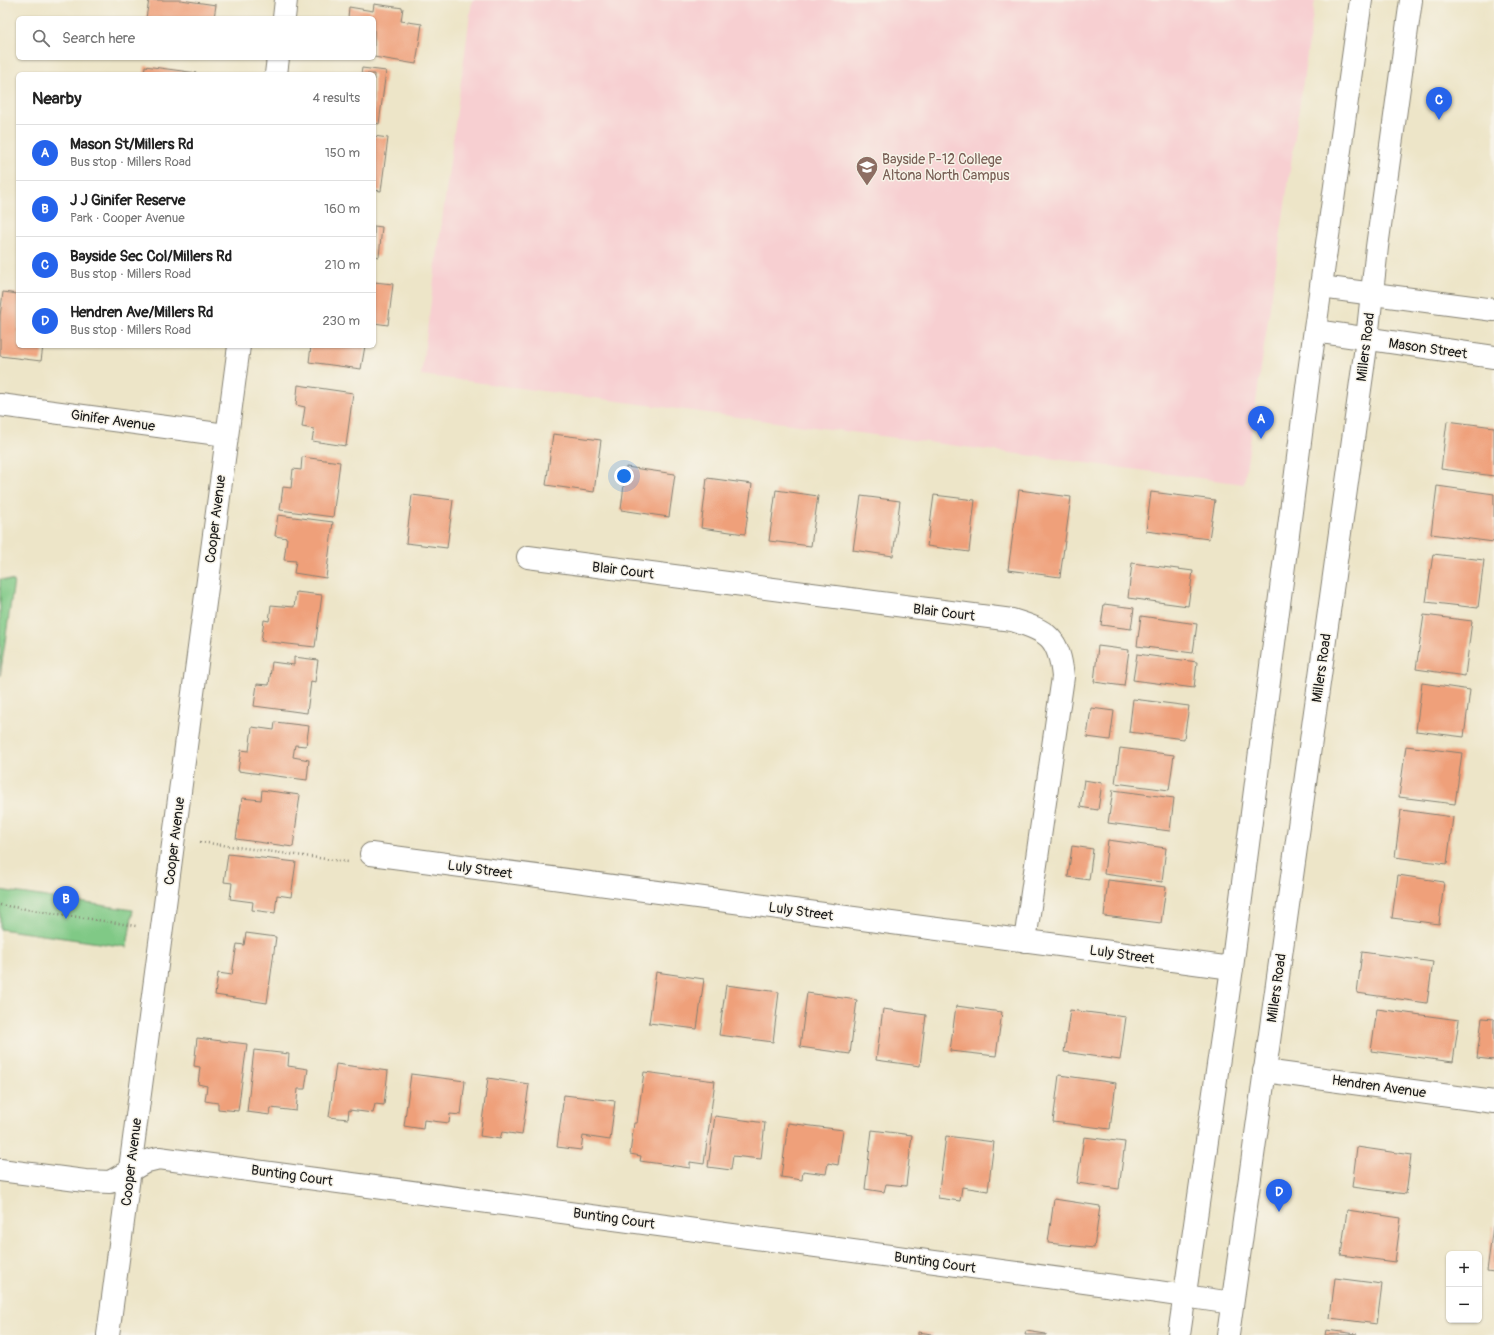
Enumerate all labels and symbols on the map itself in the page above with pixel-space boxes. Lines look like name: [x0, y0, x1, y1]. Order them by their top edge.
pin: C: [1426, 87, 1452, 120]
place label: Bayside P-12 College Altona North Campus: [882, 151, 1010, 184]
school or university icon: Bayside P-12 College Altona North Campus: [854, 154, 880, 187]
street label: Millers Road: [1353, 311, 1378, 383]
street label: Mason Street: [1388, 335, 1469, 362]
street label: Ginifer Avenue: [70, 406, 156, 435]
pin: A: [1248, 406, 1274, 439]
your location: [614, 466, 634, 486]
street label: Cooper Avenue: [202, 474, 229, 564]
street label: Blair Court: [591, 558, 655, 583]
street label: Blair Court: [912, 600, 976, 625]
street label: Millers Road: [1308, 632, 1335, 704]
street label: Cooper Avenue: [161, 796, 188, 886]
street label: Luly Street: [446, 857, 514, 883]
pin: B: [53, 886, 79, 919]
street label: Luly Street: [767, 899, 835, 925]
street label: Luly Street: [1088, 942, 1156, 968]
street label: Millers Road: [1263, 952, 1290, 1024]
street label: Hendren Avenue: [1331, 1071, 1427, 1102]
street label: Cooper Avenue: [118, 1117, 145, 1207]
street label: Bunting Court: [250, 1161, 334, 1190]
pin: D: [1266, 1179, 1292, 1212]
street label: Bunting Court: [572, 1204, 656, 1233]
street label: Bunting Court: [893, 1248, 977, 1277]

